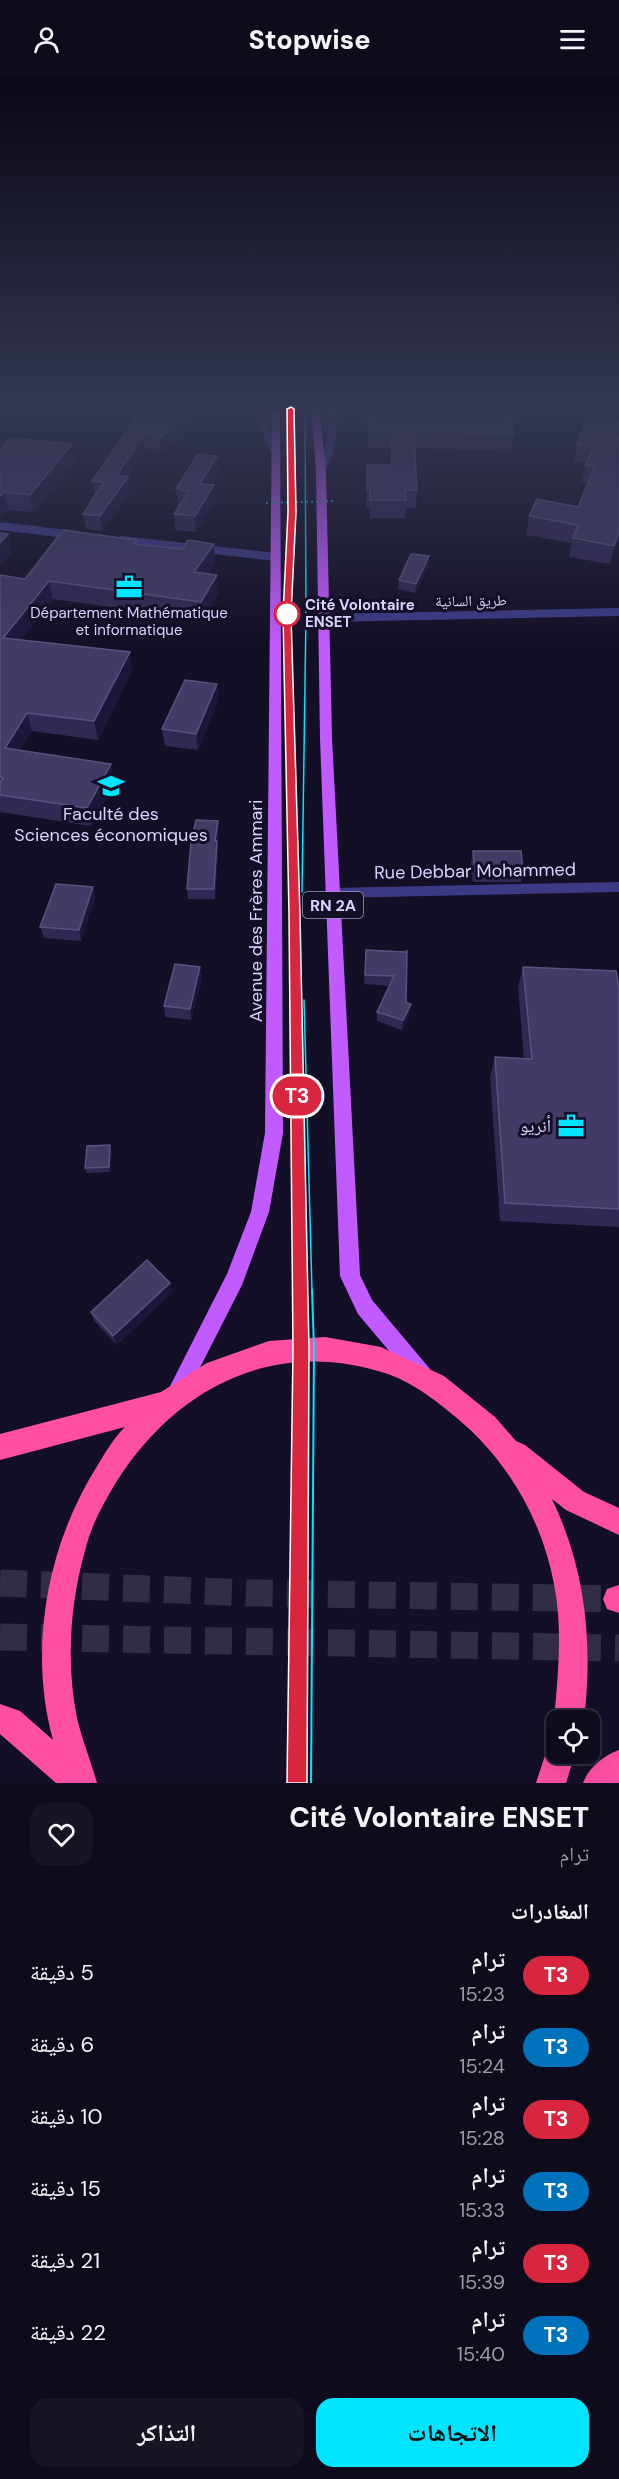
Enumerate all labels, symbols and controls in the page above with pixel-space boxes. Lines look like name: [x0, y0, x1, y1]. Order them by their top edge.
text: Stopwise: [248, 22, 371, 57]
icon: person: [30, 23, 63, 56]
icon: menu: [556, 23, 589, 56]
office icon: Département Mathématique et informatique: [114, 572, 144, 602]
street label: طريق السانية: [435, 590, 507, 612]
place label: Cité Volontaire ENSET: [305, 595, 415, 632]
marker: Cité Volontaire ENSET: [274, 601, 300, 627]
place label: Département Mathématique et informatique: [30, 603, 228, 640]
school or university icon: Faculté des Sciences économiques: [96, 771, 126, 801]
street label: Avenue des Frères Ammari: [244, 800, 268, 1022]
place label: Faculté des Sciences économiques: [14, 802, 208, 847]
street label: Rue Debbar Mohammed: [374, 857, 576, 885]
road number: RN 2A: [303, 892, 363, 918]
line badge: T3: [270, 1076, 324, 1116]
text: T3: [284, 1082, 310, 1110]
office icon: أنريو: [556, 1111, 586, 1141]
place label: أنريو: [520, 1114, 551, 1138]
map controls: [546, 1710, 600, 1764]
button: locate: [546, 1710, 600, 1764]
text: Cité Volontaire ENSET: [289, 1799, 589, 1836]
button: heart: [30, 1803, 93, 1866]
text: ترام: [560, 1841, 589, 1867]
text: المغادرات: [511, 1897, 589, 1926]
text: ترام: [471, 1945, 505, 1974]
text: 5 دقيقة: [30, 1958, 94, 1987]
text: T3: [543, 1961, 569, 1989]
text: 15:23: [459, 1981, 505, 2007]
text: ترام: [471, 2017, 505, 2046]
text: 6 دقيقة: [30, 2030, 94, 2059]
text: T3: [543, 2033, 569, 2061]
text: 15:24: [459, 2053, 505, 2079]
text: ترام: [471, 2089, 505, 2118]
text: 10 دقيقة: [30, 2102, 103, 2131]
text: T3: [543, 2105, 569, 2133]
text: 15:28: [459, 2125, 505, 2151]
text: ترام: [471, 2161, 505, 2190]
text: 15 دقيقة: [30, 2174, 101, 2203]
text: T3: [543, 2177, 569, 2205]
text: 15:33: [459, 2197, 505, 2223]
text: ترام: [471, 2233, 505, 2262]
text: 21 دقيقة: [30, 2246, 100, 2275]
text: T3: [543, 2249, 569, 2277]
text: 15:39: [459, 2269, 505, 2295]
text: ترام: [471, 2305, 505, 2334]
text: 22 دقيقة: [30, 2318, 106, 2347]
text: T3: [543, 2321, 569, 2349]
text: 15:40: [457, 2341, 505, 2367]
button: التذاكر: [30, 2398, 304, 2467]
button: الاتجاهات: [316, 2398, 589, 2467]

